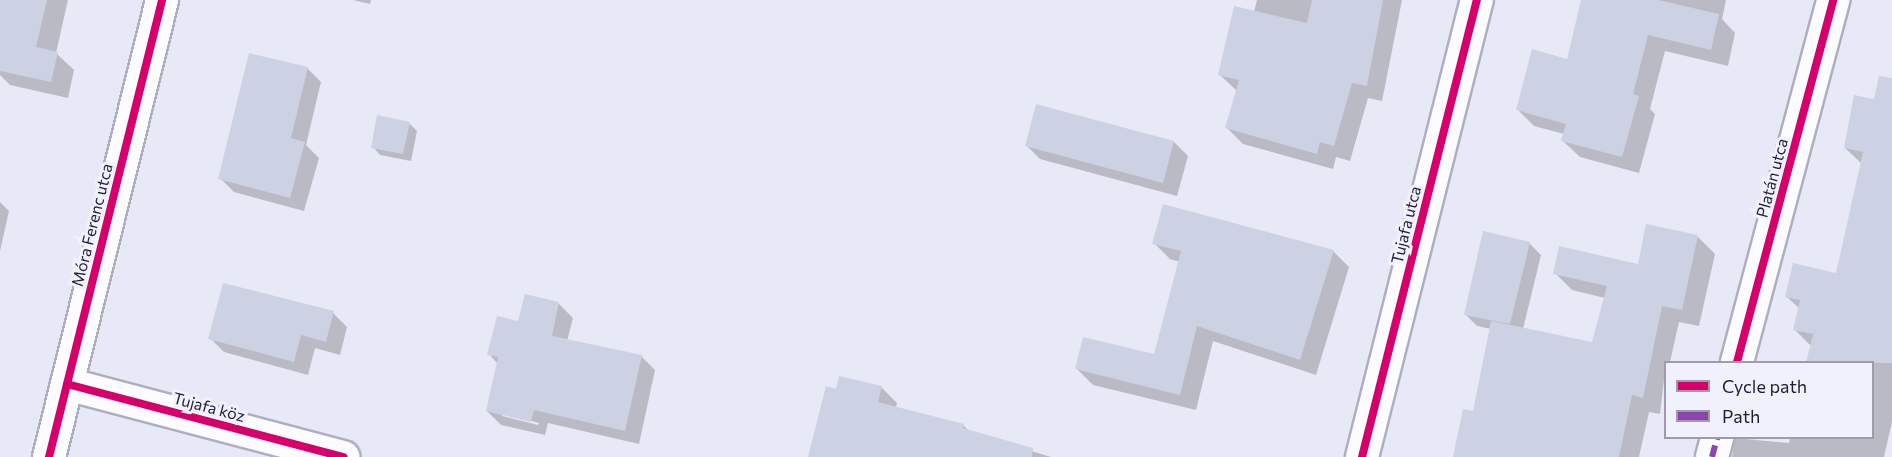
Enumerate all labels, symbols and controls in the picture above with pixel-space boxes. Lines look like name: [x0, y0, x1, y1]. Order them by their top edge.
street label: Platán utca: [1752, 136, 1792, 220]
street label: Móra Ferenc utca: [67, 161, 117, 289]
street label: Tujafa utca: [1387, 184, 1425, 266]
legend: [1664, 361, 1874, 439]
text: Cycle path: [1722, 375, 1807, 397]
street label: Tujafa köz: [171, 388, 247, 426]
text: Path: [1722, 405, 1760, 427]

